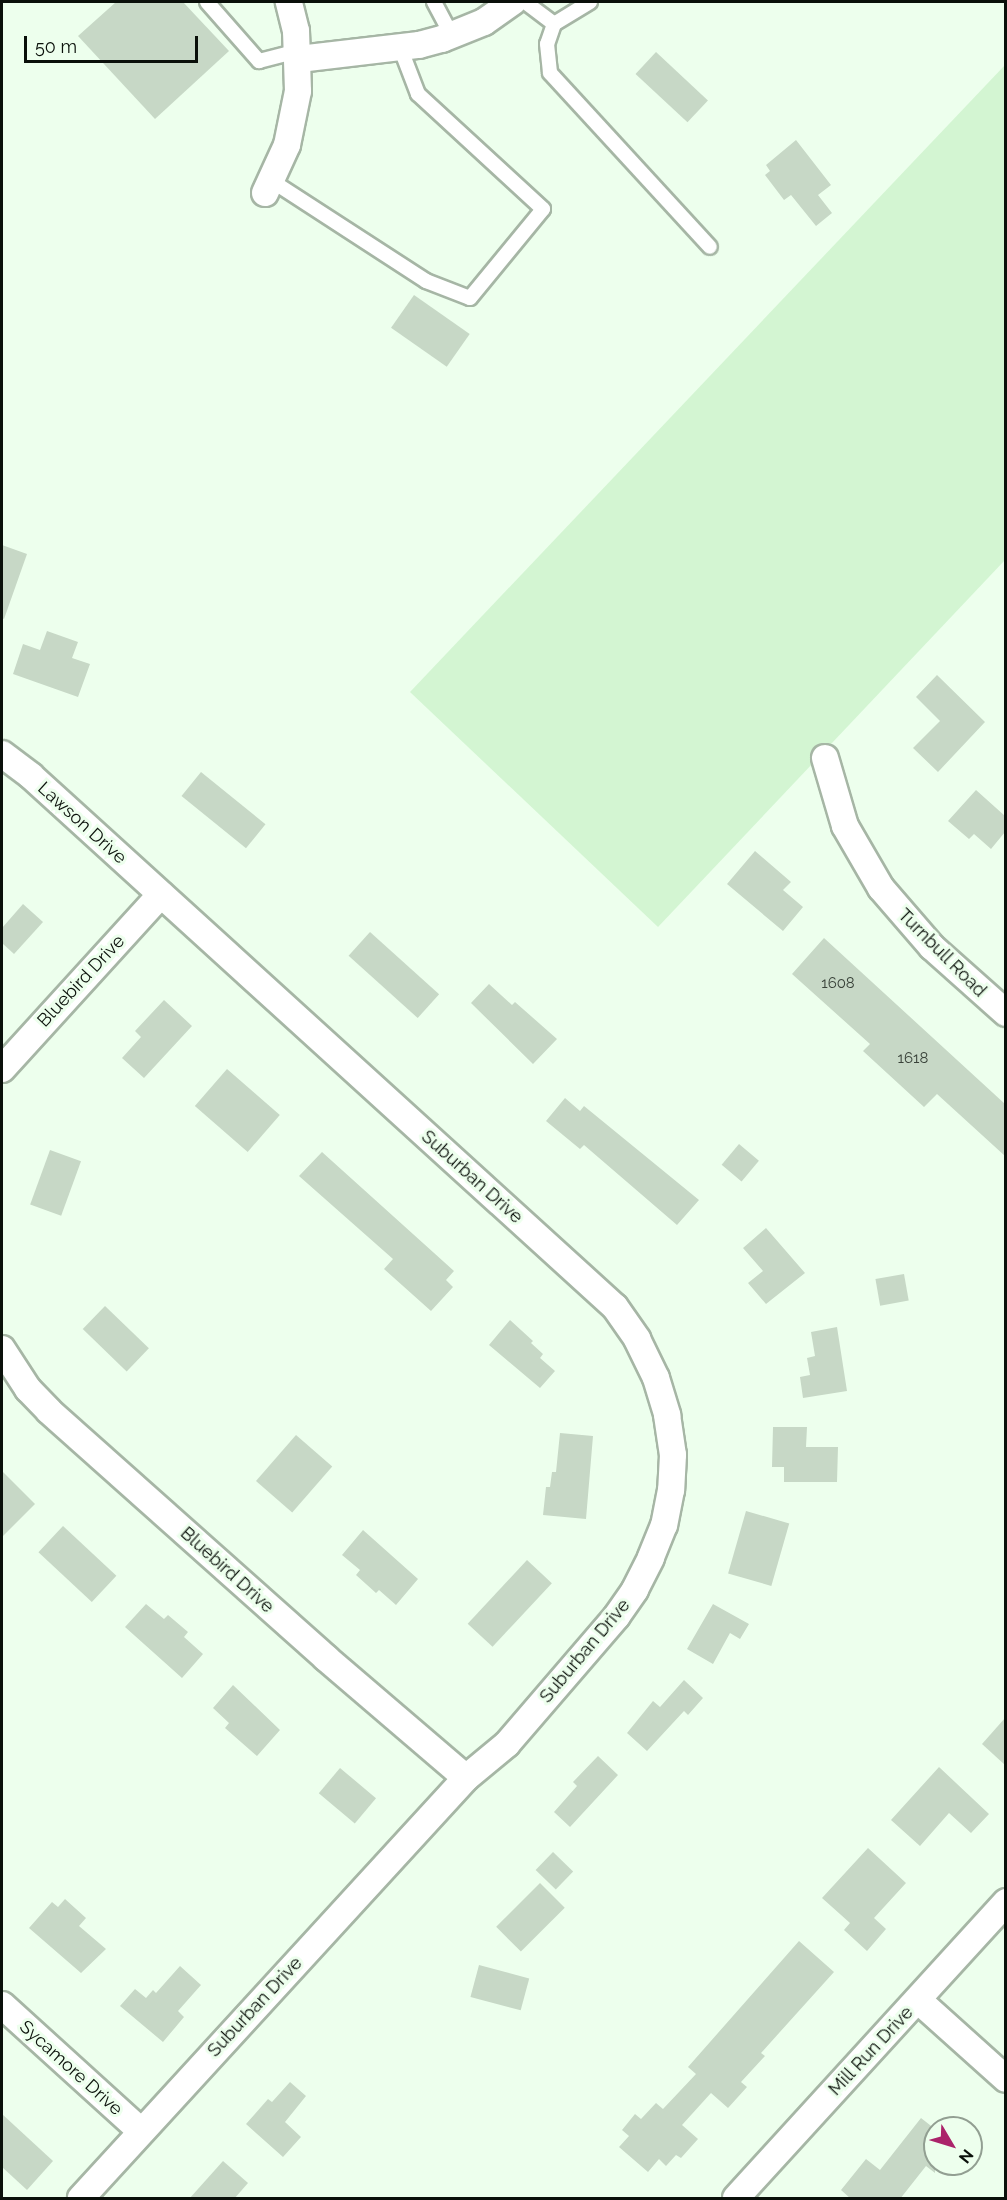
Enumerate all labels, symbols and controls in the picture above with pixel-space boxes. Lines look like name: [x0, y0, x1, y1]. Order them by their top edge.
scale bar: [27, 24, 201, 62]
text: 50 m: [35, 36, 77, 57]
street label: Lawson Drive: [33, 778, 131, 868]
street label: Turnbull Road: [893, 904, 991, 1002]
street label: Bluebird Drive: [33, 930, 129, 1032]
house number: 1608: [821, 975, 855, 993]
house number: 1618: [898, 1050, 928, 1068]
street label: Suburban Drive: [417, 1126, 527, 1228]
street label: Bluebird Drive: [176, 1523, 278, 1617]
street label: Suburban Drive: [535, 1595, 635, 1707]
street label: Suburban Drive: [203, 1953, 307, 2061]
street label: Mill Run Drive: [824, 2002, 918, 2100]
street label: Sycamore Drive: [15, 2016, 127, 2120]
north arrow: [923, 2116, 983, 2176]
text: N: [955, 2145, 977, 2167]

